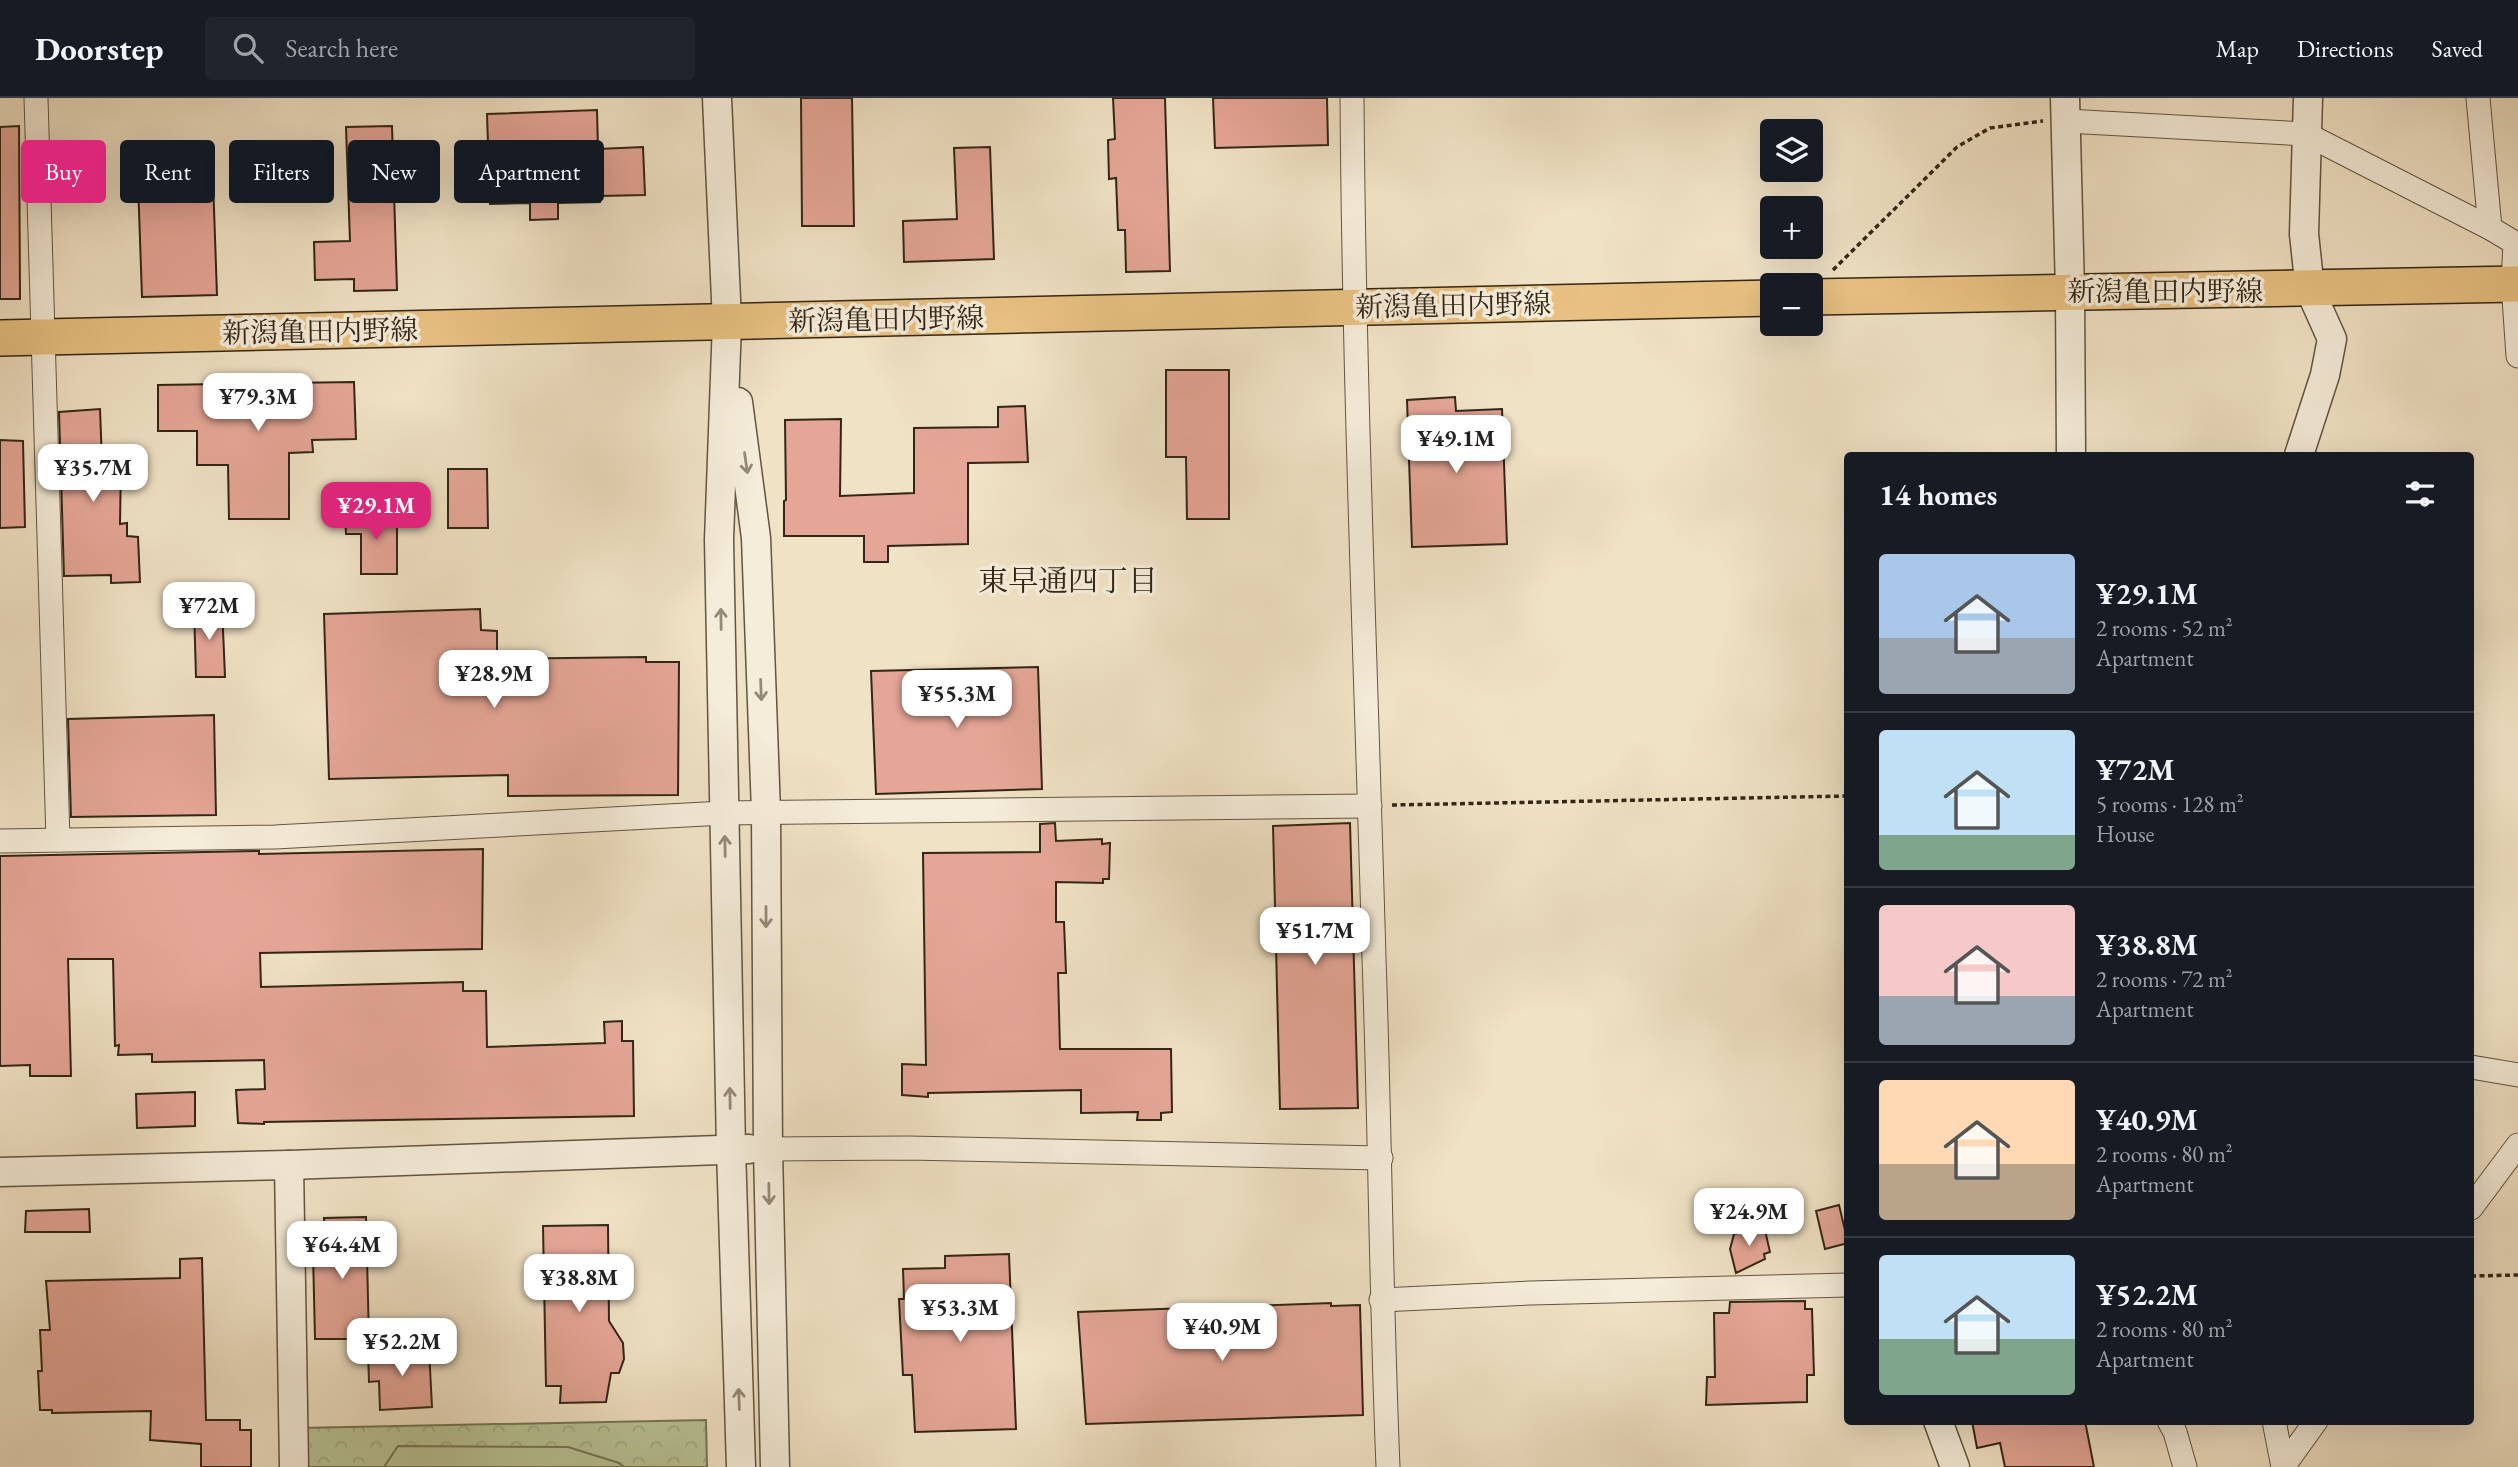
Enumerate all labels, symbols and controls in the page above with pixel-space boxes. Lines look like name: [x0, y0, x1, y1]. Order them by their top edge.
search box: [205, 17, 695, 80]
text: Doorstep: [35, 27, 163, 70]
icon: search: [229, 29, 267, 67]
text: Search here: [285, 31, 398, 65]
text: Map: [2216, 33, 2259, 64]
text: Directions: [2297, 33, 2394, 64]
text: Saved: [2432, 33, 2483, 64]
map controls: [1760, 119, 1823, 336]
button: layers: [1760, 119, 1823, 182]
chip: Buy: [21, 140, 106, 203]
chip: Rent: [120, 140, 215, 203]
chip: Filters: [229, 140, 334, 203]
chip: New: [348, 140, 440, 203]
chip: Apartment: [454, 140, 604, 203]
button: +: [1760, 196, 1823, 259]
button: −: [1760, 273, 1823, 336]
street label: 新潟亀田内野線: [2067, 273, 2263, 309]
street label: 新潟亀田内野線: [1355, 285, 1551, 325]
street label: 新潟亀田内野線: [788, 299, 984, 339]
street label: 新潟亀田内野線: [222, 311, 418, 351]
pin: ¥79.3M: [201, 374, 315, 433]
text: ¥79.3M: [219, 381, 297, 411]
pin: ¥49.1M: [1399, 416, 1513, 475]
text: ¥49.1M: [1417, 423, 1495, 453]
pin: ¥35.7M: [36, 444, 150, 504]
one-way arrow: [740, 451, 753, 474]
text: ¥35.7M: [54, 452, 132, 482]
text: 14 homes: [1879, 475, 1997, 514]
icon: filters: [2401, 475, 2439, 513]
pin: ¥29.1M: [319, 482, 433, 542]
text: ¥29.1M: [337, 490, 415, 520]
district label: 東早通四丁目: [978, 561, 1158, 600]
text: ¥29.1M: [2096, 574, 2198, 613]
pin: ¥72M: [168, 582, 250, 642]
icon: home: [1935, 582, 2019, 666]
text: ¥72M: [179, 590, 239, 620]
one-way arrow: [714, 607, 727, 630]
text: 2 rooms · 52 m²: [2096, 613, 2233, 643]
text: Apartment: [2096, 643, 2194, 673]
pin: ¥28.9M: [437, 650, 551, 710]
text: ¥28.9M: [455, 658, 533, 688]
pin: ¥55.3M: [900, 670, 1014, 730]
one-way arrow: [755, 678, 768, 701]
text: ¥55.3M: [918, 678, 996, 708]
text: ¥72M: [2096, 750, 2175, 789]
icon: home: [1935, 758, 2019, 842]
text: 5 rooms · 128 m²: [2096, 789, 2244, 819]
text: House: [2096, 819, 2155, 849]
one-way arrow: [718, 835, 732, 858]
one-way arrow: [760, 905, 773, 928]
pin: ¥51.7M: [1258, 908, 1372, 967]
text: ¥51.7M: [1276, 915, 1354, 945]
text: ¥38.8M: [2096, 925, 2198, 964]
icon: home: [1935, 933, 2019, 1017]
text: 2 rooms · 72 m²: [2096, 964, 2233, 994]
text: Apartment: [2096, 994, 2194, 1024]
one-way arrow: [724, 1087, 737, 1110]
text: ¥40.9M: [2096, 1100, 2198, 1139]
icon: home: [1935, 1108, 2019, 1192]
text: 2 rooms · 80 m²: [2096, 1139, 2233, 1169]
text: Apartment: [2096, 1169, 2194, 1199]
one-way arrow: [763, 1182, 776, 1205]
pin: ¥24.9M: [1692, 1188, 1806, 1248]
text: ¥24.9M: [1710, 1196, 1788, 1226]
pin: ¥64.4M: [285, 1222, 399, 1281]
text: ¥64.4M: [303, 1229, 381, 1259]
pin: ¥38.8M: [522, 1254, 636, 1314]
text: ¥38.8M: [540, 1262, 618, 1292]
text: ¥52.2M: [2096, 1275, 2198, 1314]
icon: home: [1935, 1283, 2019, 1367]
pin: ¥53.3M: [903, 1284, 1017, 1344]
text: ¥53.3M: [921, 1292, 999, 1322]
pin: ¥40.9M: [1165, 1304, 1279, 1363]
text: ¥40.9M: [1183, 1311, 1261, 1341]
text: 2 rooms · 80 m²: [2096, 1314, 2233, 1344]
pin: ¥52.2M: [345, 1318, 459, 1378]
text: ¥52.2M: [363, 1326, 441, 1356]
text: Apartment: [2096, 1344, 2194, 1374]
one-way arrow: [732, 1388, 746, 1411]

